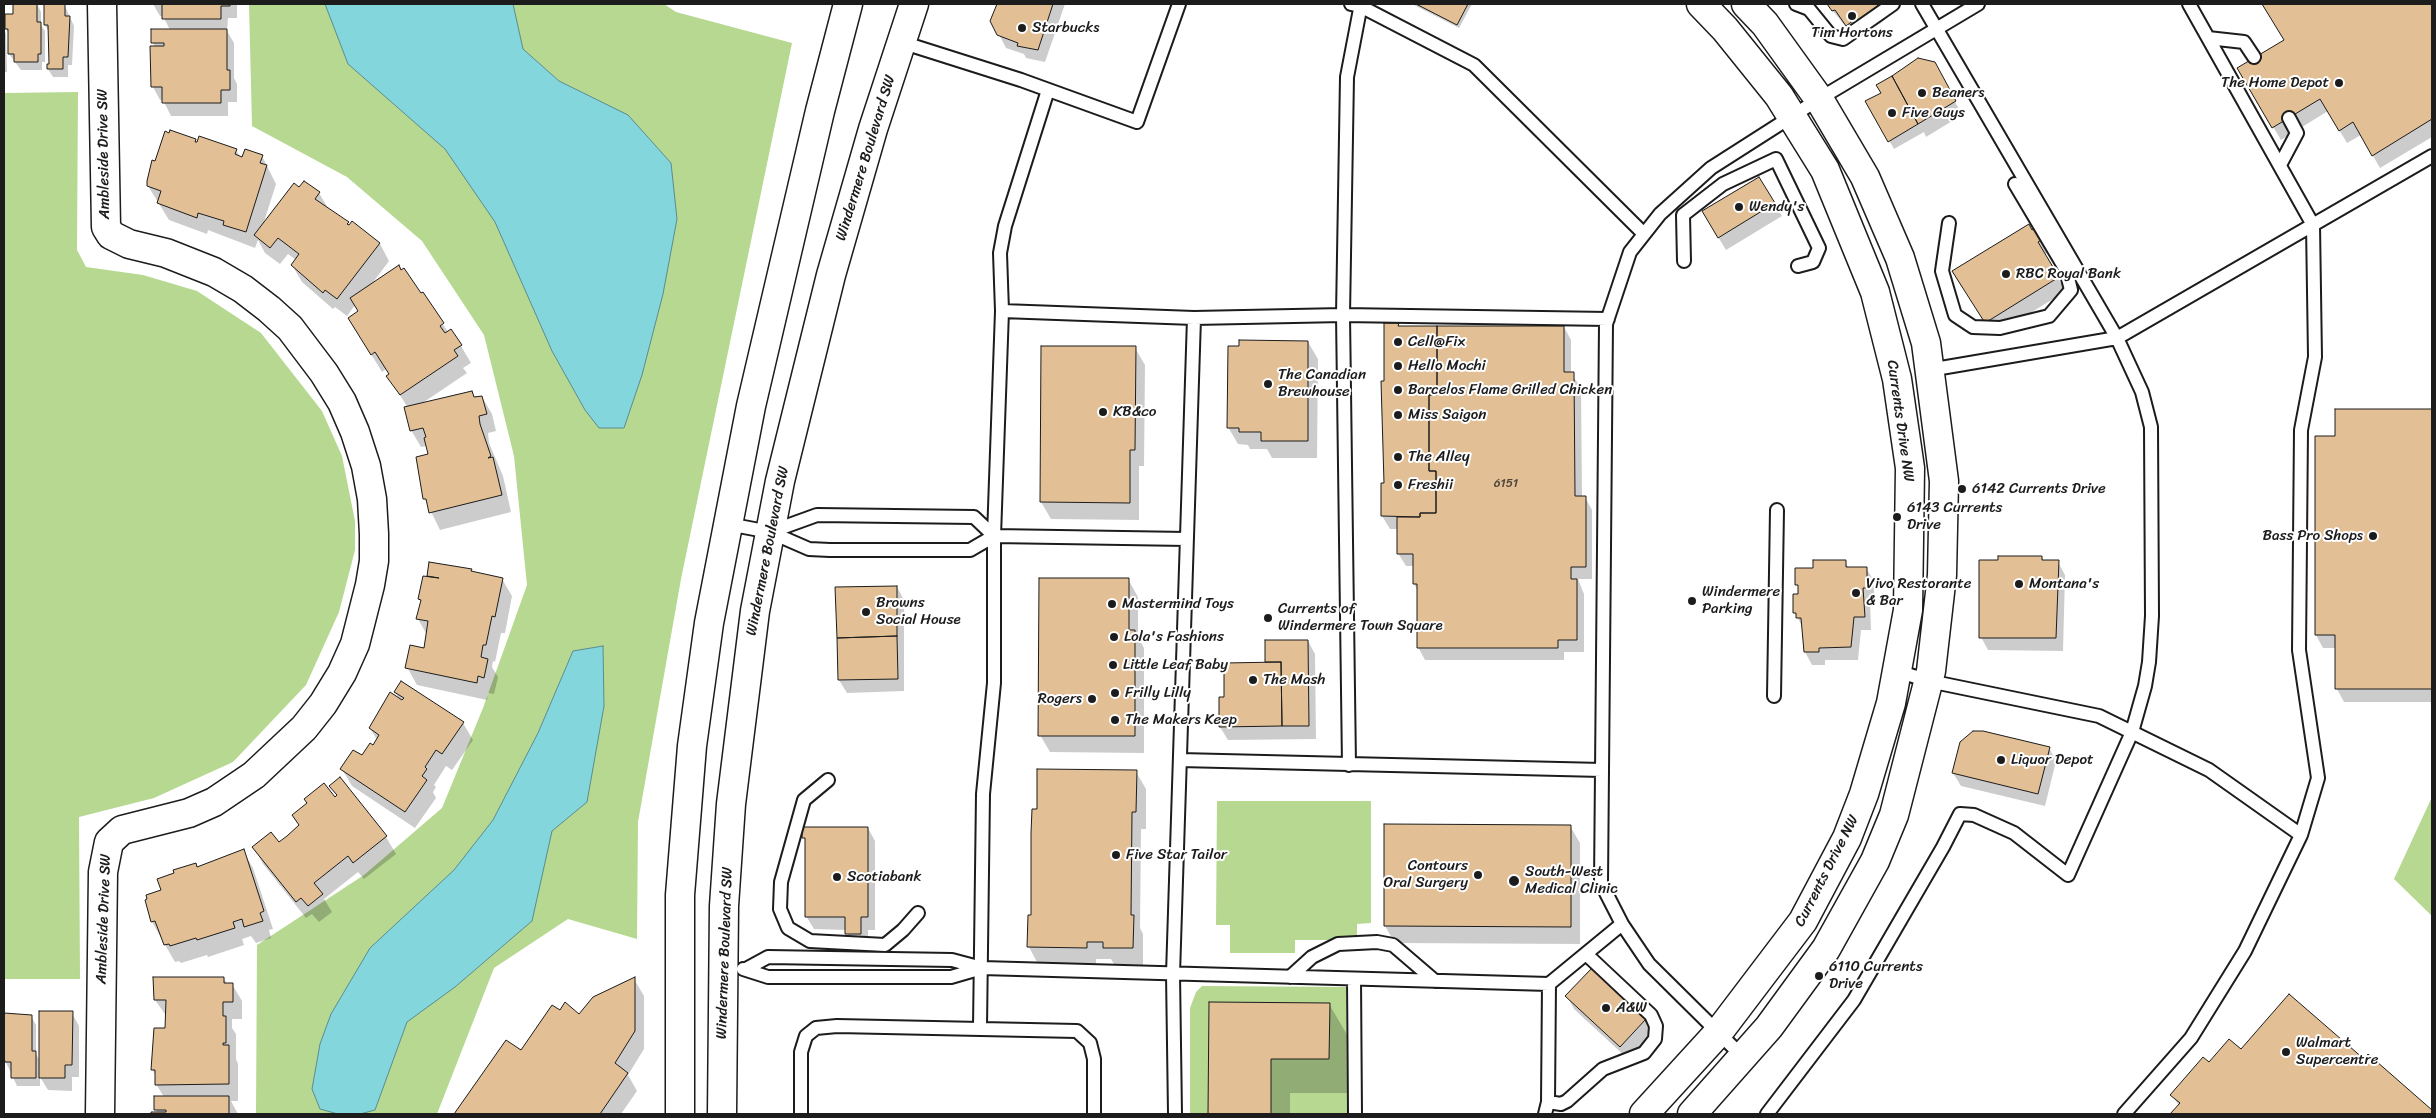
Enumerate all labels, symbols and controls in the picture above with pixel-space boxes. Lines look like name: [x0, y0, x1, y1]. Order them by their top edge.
marker: Tim Hortons: [1846, 10, 1858, 22]
place label: Starbucks: [1032, 19, 1099, 37]
marker: Starbucks: [1016, 22, 1028, 34]
place label: Tim Hortons: [1811, 24, 1893, 42]
street label: Windermere Boulevard SW: [832, 73, 900, 243]
place label: The Home Depot: [2221, 74, 2329, 92]
marker: The Home Depot: [2333, 77, 2345, 89]
place label: Beaners: [1932, 84, 1984, 102]
marker: Beaners: [1916, 87, 1928, 99]
street label: Ambleside Drive SW: [94, 89, 114, 219]
place label: Five Guys: [1902, 104, 1965, 122]
marker: Five Guys: [1886, 107, 1898, 119]
place label: Wendy's: [1749, 198, 1804, 216]
marker: Wendy's: [1733, 201, 1745, 213]
place label: RBC Royal Bank: [2016, 265, 2121, 283]
marker: RBC Royal Bank: [2000, 268, 2012, 280]
place label: Cell@Fix: [1408, 333, 1465, 351]
marker: Cell@Fix: [1392, 336, 1404, 348]
place label: Hello Mochi: [1408, 357, 1486, 375]
street label: Currents Drive NW: [1883, 359, 1917, 483]
marker: Hello Mochi: [1392, 360, 1404, 372]
place label: The Canadian Brewhouse: [1278, 366, 1366, 401]
marker: The Canadian Brewhouse: [1262, 378, 1274, 390]
place label: Barcelos Flame Grilled Chicken: [1408, 381, 1612, 399]
marker: Barcelos Flame Grilled Chicken: [1392, 384, 1404, 396]
place label: KB&co: [1113, 403, 1156, 421]
marker: KB&co: [1097, 406, 1109, 418]
place label: Miss Saigon: [1408, 406, 1486, 424]
marker: Miss Saigon: [1392, 409, 1404, 421]
place label: The Alley: [1408, 448, 1470, 466]
marker: The Alley: [1392, 451, 1404, 463]
street label: Windermere Boulevard SW: [743, 465, 793, 637]
place label: Freshii: [1408, 476, 1453, 494]
house number: 6151: [1494, 477, 1518, 491]
marker: Freshii: [1392, 479, 1404, 491]
place label: 6142 Currents Drive: [1972, 480, 2106, 498]
marker: 6142 Currents Drive: [1956, 483, 1968, 495]
place label: 6143 Currents Drive: [1907, 499, 2002, 534]
marker: 6143 Currents Drive: [1891, 511, 1903, 523]
place label: Bass Pro Shops: [2263, 527, 2363, 545]
marker: Bass Pro Shops: [2367, 530, 2379, 542]
place label: Vivo Restorante & Bar: [1866, 575, 1971, 610]
place label: Montana's: [2029, 575, 2099, 593]
marker: Montana's: [2013, 578, 2025, 590]
place label: Windermere Parking: [1702, 583, 1780, 618]
marker: Vivo Restorante & Bar: [1850, 587, 1862, 599]
place label: Browns Social House: [876, 594, 961, 629]
place label: Mastermind Toys: [1122, 595, 1234, 613]
marker: Windermere Parking: [1686, 595, 1698, 607]
marker: Mastermind Toys: [1106, 598, 1118, 610]
place label: Currents of Windermere Town Square: [1278, 600, 1443, 635]
marker: Browns Social House: [860, 606, 872, 618]
marker: Currents of Windermere Town Square: [1262, 612, 1274, 624]
place label: Lola's Fashions: [1124, 628, 1224, 646]
marker: Lola's Fashions: [1108, 631, 1120, 643]
place label: Little Leaf Baby: [1123, 656, 1228, 674]
marker: Little Leaf Baby: [1107, 659, 1119, 671]
place label: The Mash: [1263, 671, 1325, 689]
marker: The Mash: [1247, 674, 1259, 686]
place label: Frilly Lilly: [1125, 684, 1191, 702]
marker: Frilly Lilly: [1109, 687, 1121, 699]
place label: Rogers: [1038, 690, 1082, 708]
marker: Rogers: [1086, 693, 1098, 705]
place label: The Makers Keep: [1125, 711, 1237, 729]
marker: The Makers Keep: [1109, 714, 1121, 726]
place label: Liquor Depot: [2011, 751, 2094, 769]
marker: Liquor Depot: [1995, 754, 2007, 766]
street label: Currents Drive NW: [1791, 812, 1863, 930]
place label: Five Star Tailor: [1126, 846, 1227, 864]
marker: Five Star Tailor: [1110, 849, 1122, 861]
street label: Ambleside Drive SW: [93, 853, 115, 985]
place label: Contours Oral Surgery: [1384, 857, 1468, 892]
place label: South-West Medical Clinic: [1525, 863, 1618, 898]
street label: Windermere Boulevard SW: [713, 867, 737, 1039]
place label: Scotiabank: [847, 868, 921, 886]
marker: Contours Oral Surgery: [1472, 869, 1484, 881]
marker: Scotiabank: [831, 871, 843, 883]
marker: South-West Medical Clinic: [1507, 874, 1521, 888]
place label: 6110 Currents Drive: [1829, 958, 1923, 993]
marker: 6110 Currents Drive: [1813, 970, 1825, 982]
place label: A&W: [1616, 999, 1647, 1017]
marker: A&W: [1600, 1002, 1612, 1014]
place label: Walmart Supercentre: [2296, 1034, 2378, 1069]
marker: Walmart Supercentre: [2280, 1046, 2292, 1058]

